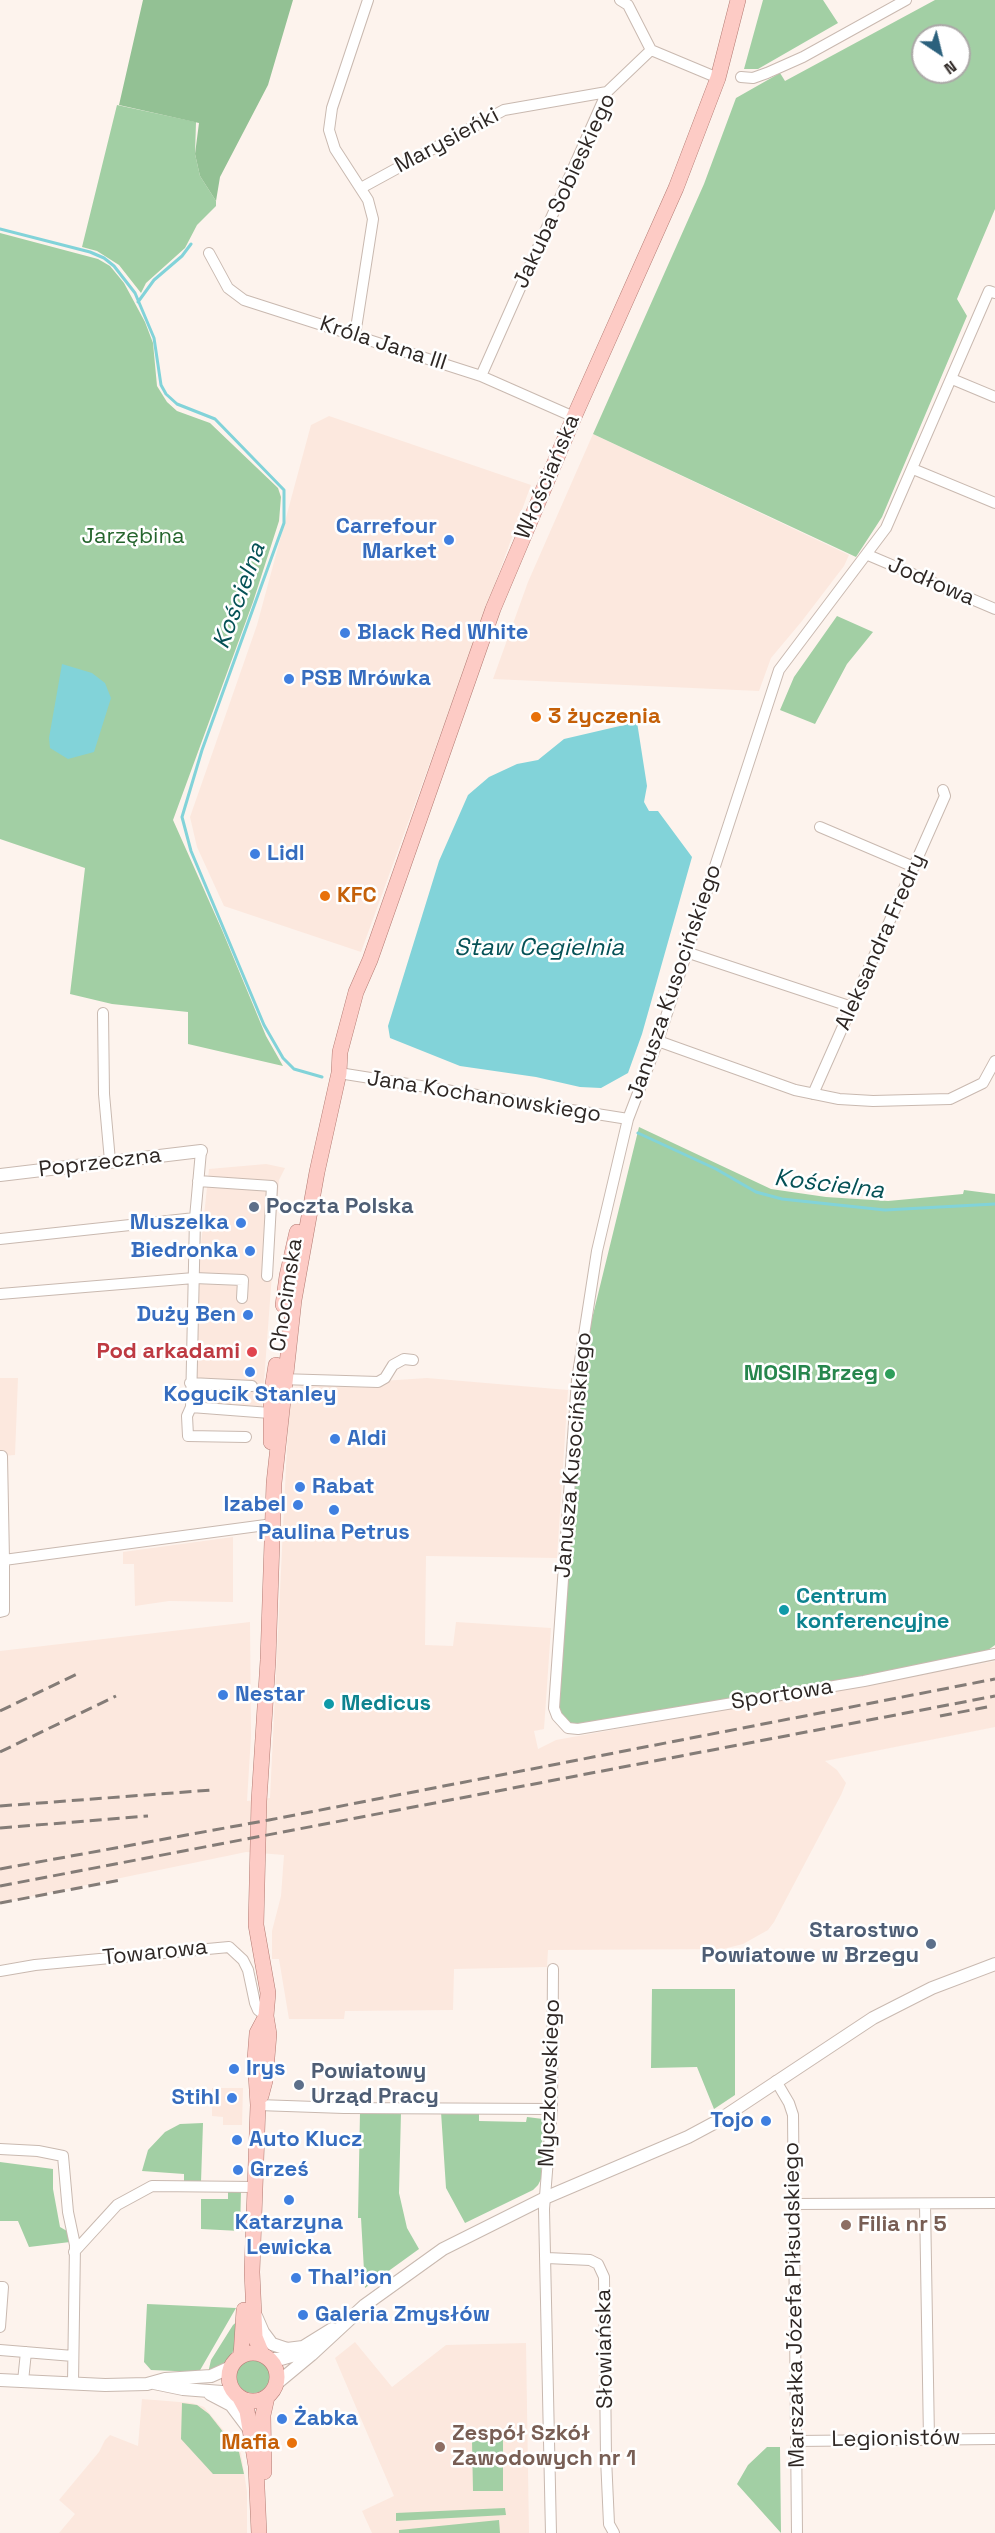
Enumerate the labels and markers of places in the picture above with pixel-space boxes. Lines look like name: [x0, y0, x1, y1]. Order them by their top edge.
place label: Carrefour Market: [336, 514, 437, 566]
marker: Carrefour Market: [442, 533, 456, 547]
place label: Black Red White: [357, 620, 529, 646]
marker: Black Red White: [338, 626, 352, 640]
place label: PSB Mrówka: [301, 666, 431, 692]
marker: PSB Mrówka: [282, 672, 296, 686]
place label: 3 życzenia: [548, 704, 661, 730]
marker: 3 życzenia: [529, 710, 543, 724]
place label: Lidl: [267, 841, 305, 867]
marker: Lidl: [248, 847, 262, 861]
place label: KFC: [337, 883, 377, 909]
marker: KFC: [318, 889, 332, 903]
place label: Poczta Polska: [266, 1194, 414, 1220]
marker: Poczta Polska: [247, 1200, 261, 1214]
place label: Muszelka: [130, 1210, 229, 1236]
marker: Muszelka: [234, 1216, 248, 1230]
place label: Biedronka: [131, 1238, 238, 1264]
marker: Biedronka: [243, 1244, 257, 1258]
place label: Duży Ben: [136, 1302, 236, 1328]
marker: Duży Ben: [241, 1308, 255, 1322]
place label: Pod arkadami: [96, 1339, 240, 1365]
marker: Pod arkadami: [245, 1345, 259, 1359]
place label: MOSIR Brzeg: [744, 1361, 878, 1387]
marker: Kogucik Stanley: [243, 1365, 257, 1379]
marker: MOSIR Brzeg: [883, 1367, 897, 1381]
place label: Kogucik Stanley: [164, 1382, 336, 1408]
place label: Aldi: [347, 1426, 387, 1452]
marker: Aldi: [328, 1432, 342, 1446]
place label: Rabat: [312, 1474, 375, 1500]
marker: Rabat: [293, 1480, 307, 1494]
place label: Izabel: [223, 1492, 286, 1518]
marker: Izabel: [291, 1498, 305, 1512]
marker: Paulina Petrus: [327, 1503, 341, 1517]
place label: Paulina Petrus: [258, 1520, 410, 1546]
place label: Centrum konferencyjne: [796, 1584, 950, 1636]
marker: Centrum konferencyjne: [777, 1603, 791, 1617]
place label: Nestar: [235, 1682, 305, 1708]
marker: Nestar: [216, 1688, 230, 1702]
place label: Medicus: [341, 1691, 431, 1717]
marker: Medicus: [322, 1697, 336, 1711]
place label: Starostwo Powiatowe w Brzegu: [701, 1918, 919, 1970]
marker: Starostwo Powiatowe w Brzegu: [924, 1937, 938, 1951]
place label: Irys: [246, 2056, 286, 2082]
place label: Powiatowy Urząd Pracy: [311, 2059, 439, 2110]
marker: Irys: [227, 2062, 241, 2076]
marker: Powiatowy Urząd Pracy: [292, 2078, 306, 2092]
place label: Stihl: [171, 2085, 220, 2111]
marker: Stihl: [225, 2091, 239, 2105]
place label: Tojo: [710, 2108, 754, 2134]
marker: Tojo: [759, 2114, 773, 2128]
place label: Auto Klucz: [249, 2127, 362, 2153]
marker: Auto Klucz: [230, 2133, 244, 2147]
place label: Grześ: [250, 2157, 309, 2183]
marker: Grześ: [231, 2163, 245, 2177]
marker: Katarzyna Lewicka: [282, 2193, 296, 2207]
place label: Katarzyna Lewicka: [235, 2210, 343, 2262]
place label: Filia nr 5: [858, 2212, 947, 2238]
marker: Filia nr 5: [839, 2218, 853, 2232]
place label: Thal'ion: [308, 2265, 392, 2291]
marker: Thal'ion: [289, 2271, 303, 2285]
place label: Galeria Zmysłów: [315, 2302, 490, 2328]
marker: Galeria Zmysłów: [296, 2308, 310, 2322]
place label: Żabka: [294, 2406, 358, 2432]
marker: Żabka: [275, 2412, 289, 2426]
place label: Zespół Szkół Zawodowych nr 1: [452, 2421, 636, 2472]
place label: Mafia: [221, 2430, 280, 2456]
marker: Mafia: [285, 2436, 299, 2450]
marker: Zespół Szkół Zawodowych nr 1: [433, 2440, 447, 2454]

